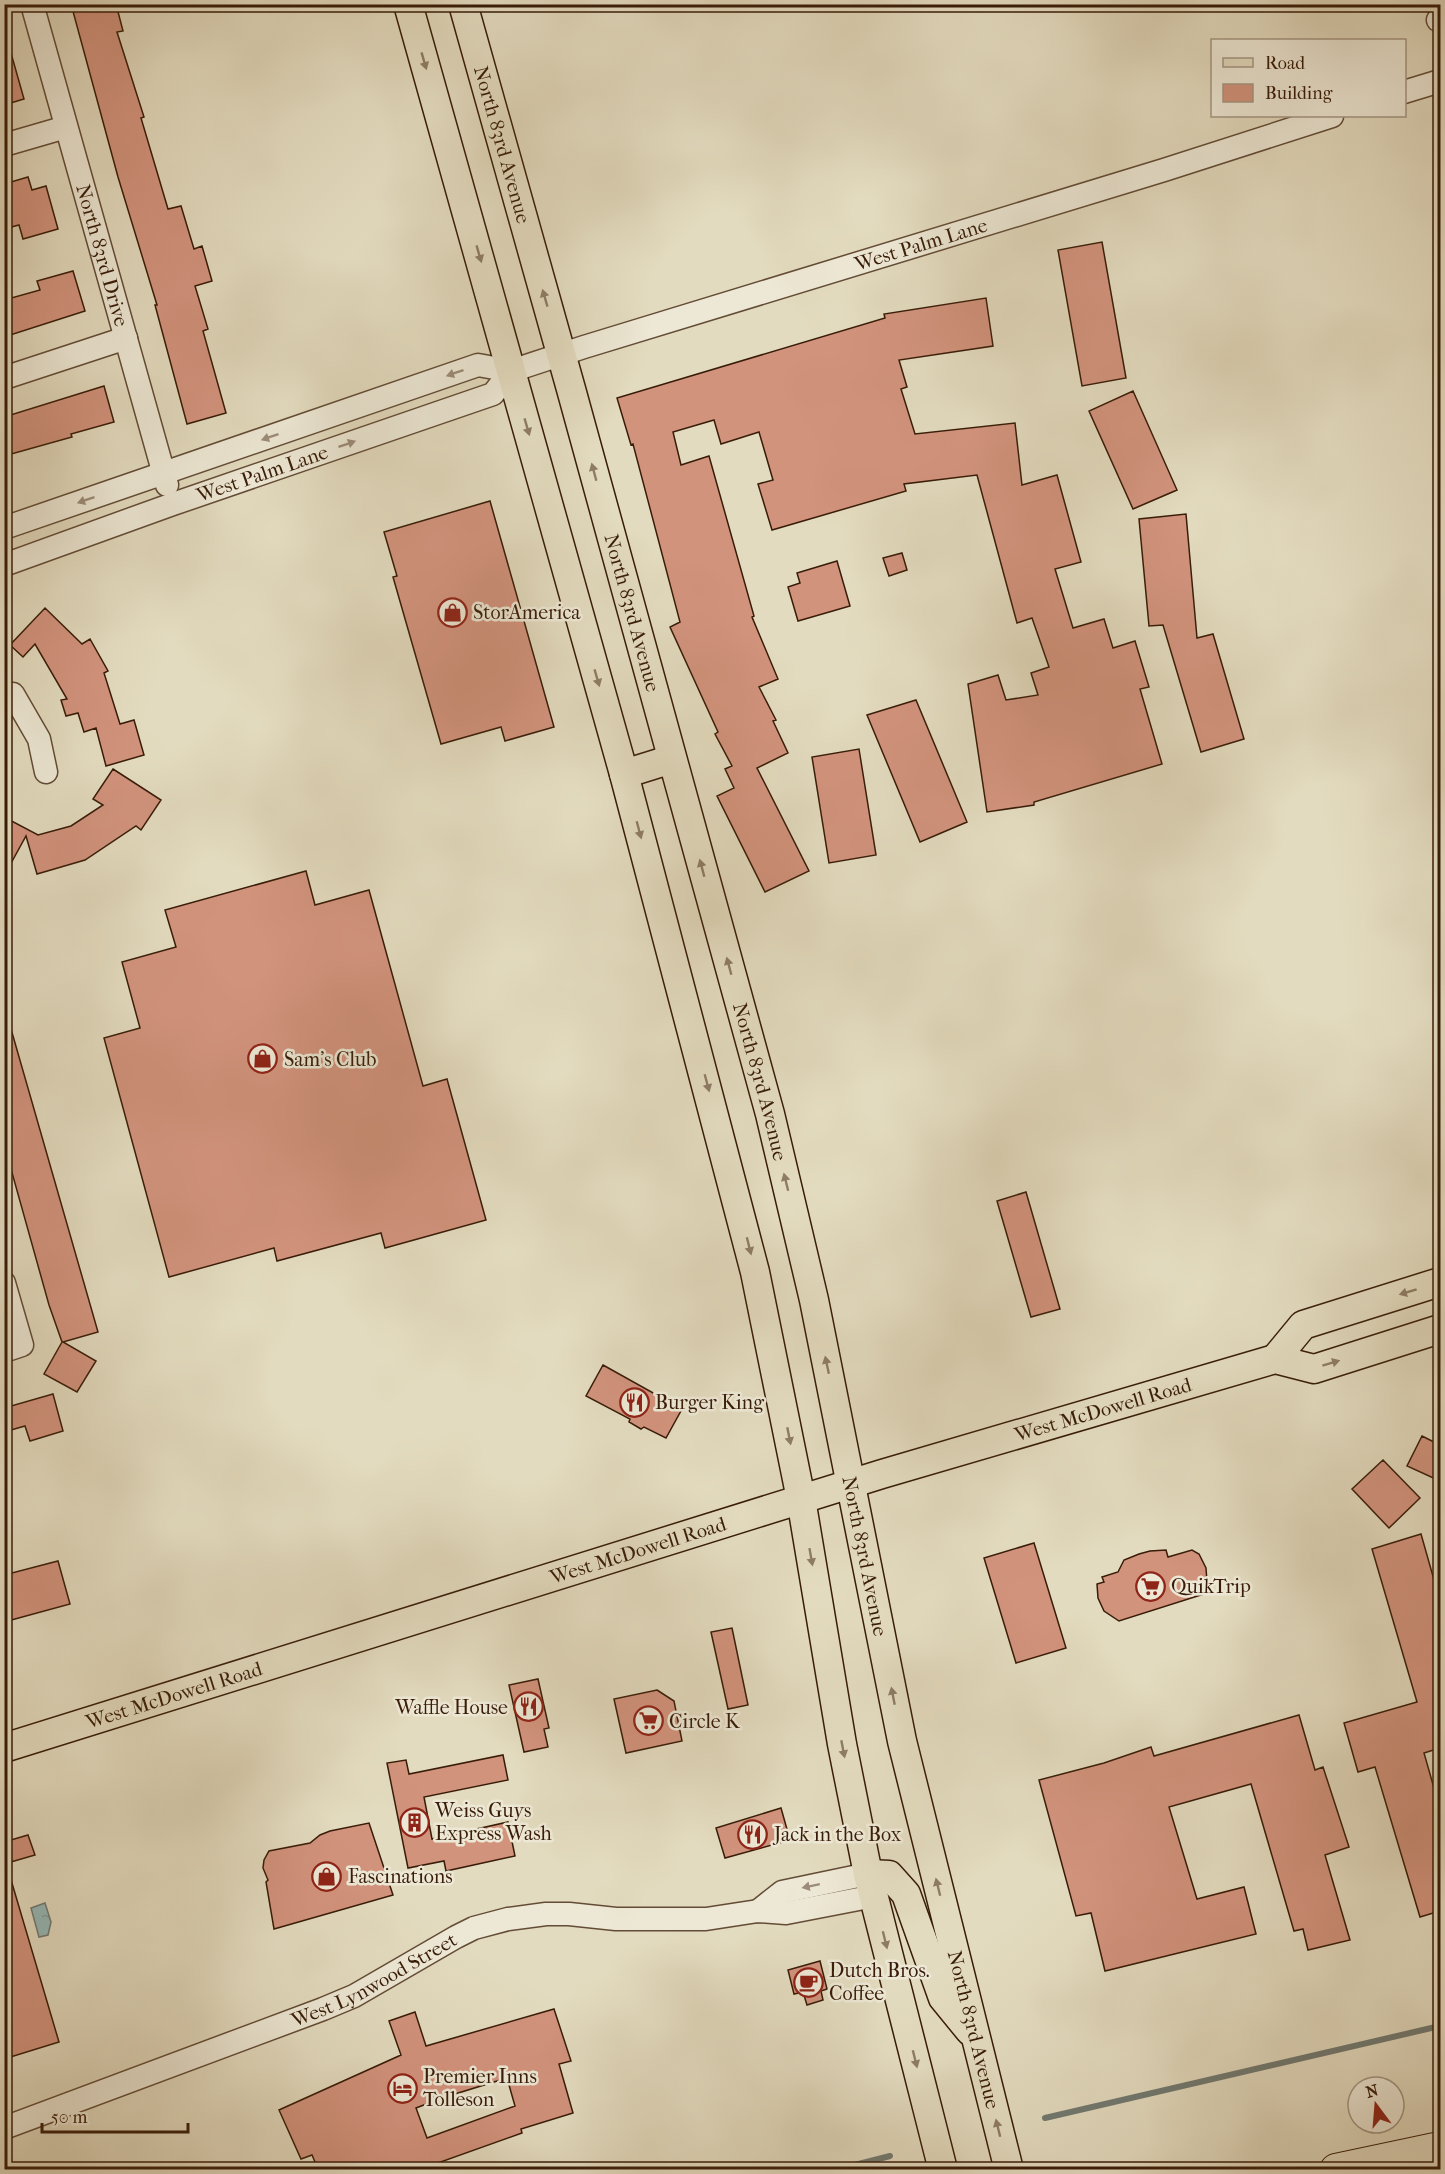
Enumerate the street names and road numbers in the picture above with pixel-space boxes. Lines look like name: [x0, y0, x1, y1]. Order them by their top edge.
street label: North 83rd Avenue: [469, 63, 535, 226]
street label: North 83rd Drive: [71, 182, 133, 329]
street label: West Palm Lane: [851, 214, 990, 276]
street label: West Palm Lane: [193, 441, 331, 507]
street label: North 83rd Avenue: [599, 532, 665, 694]
street label: North 83rd Avenue: [728, 1000, 792, 1163]
street label: West McDowell Road: [1011, 1373, 1195, 1447]
street label: North 83rd Avenue: [837, 1474, 892, 1638]
street label: West McDowell Road: [546, 1512, 730, 1589]
street label: West McDowell Road: [82, 1657, 266, 1734]
street label: West Lynwood Street: [287, 1928, 461, 2032]
street label: North 83rd Avenue: [943, 1948, 1004, 2111]

